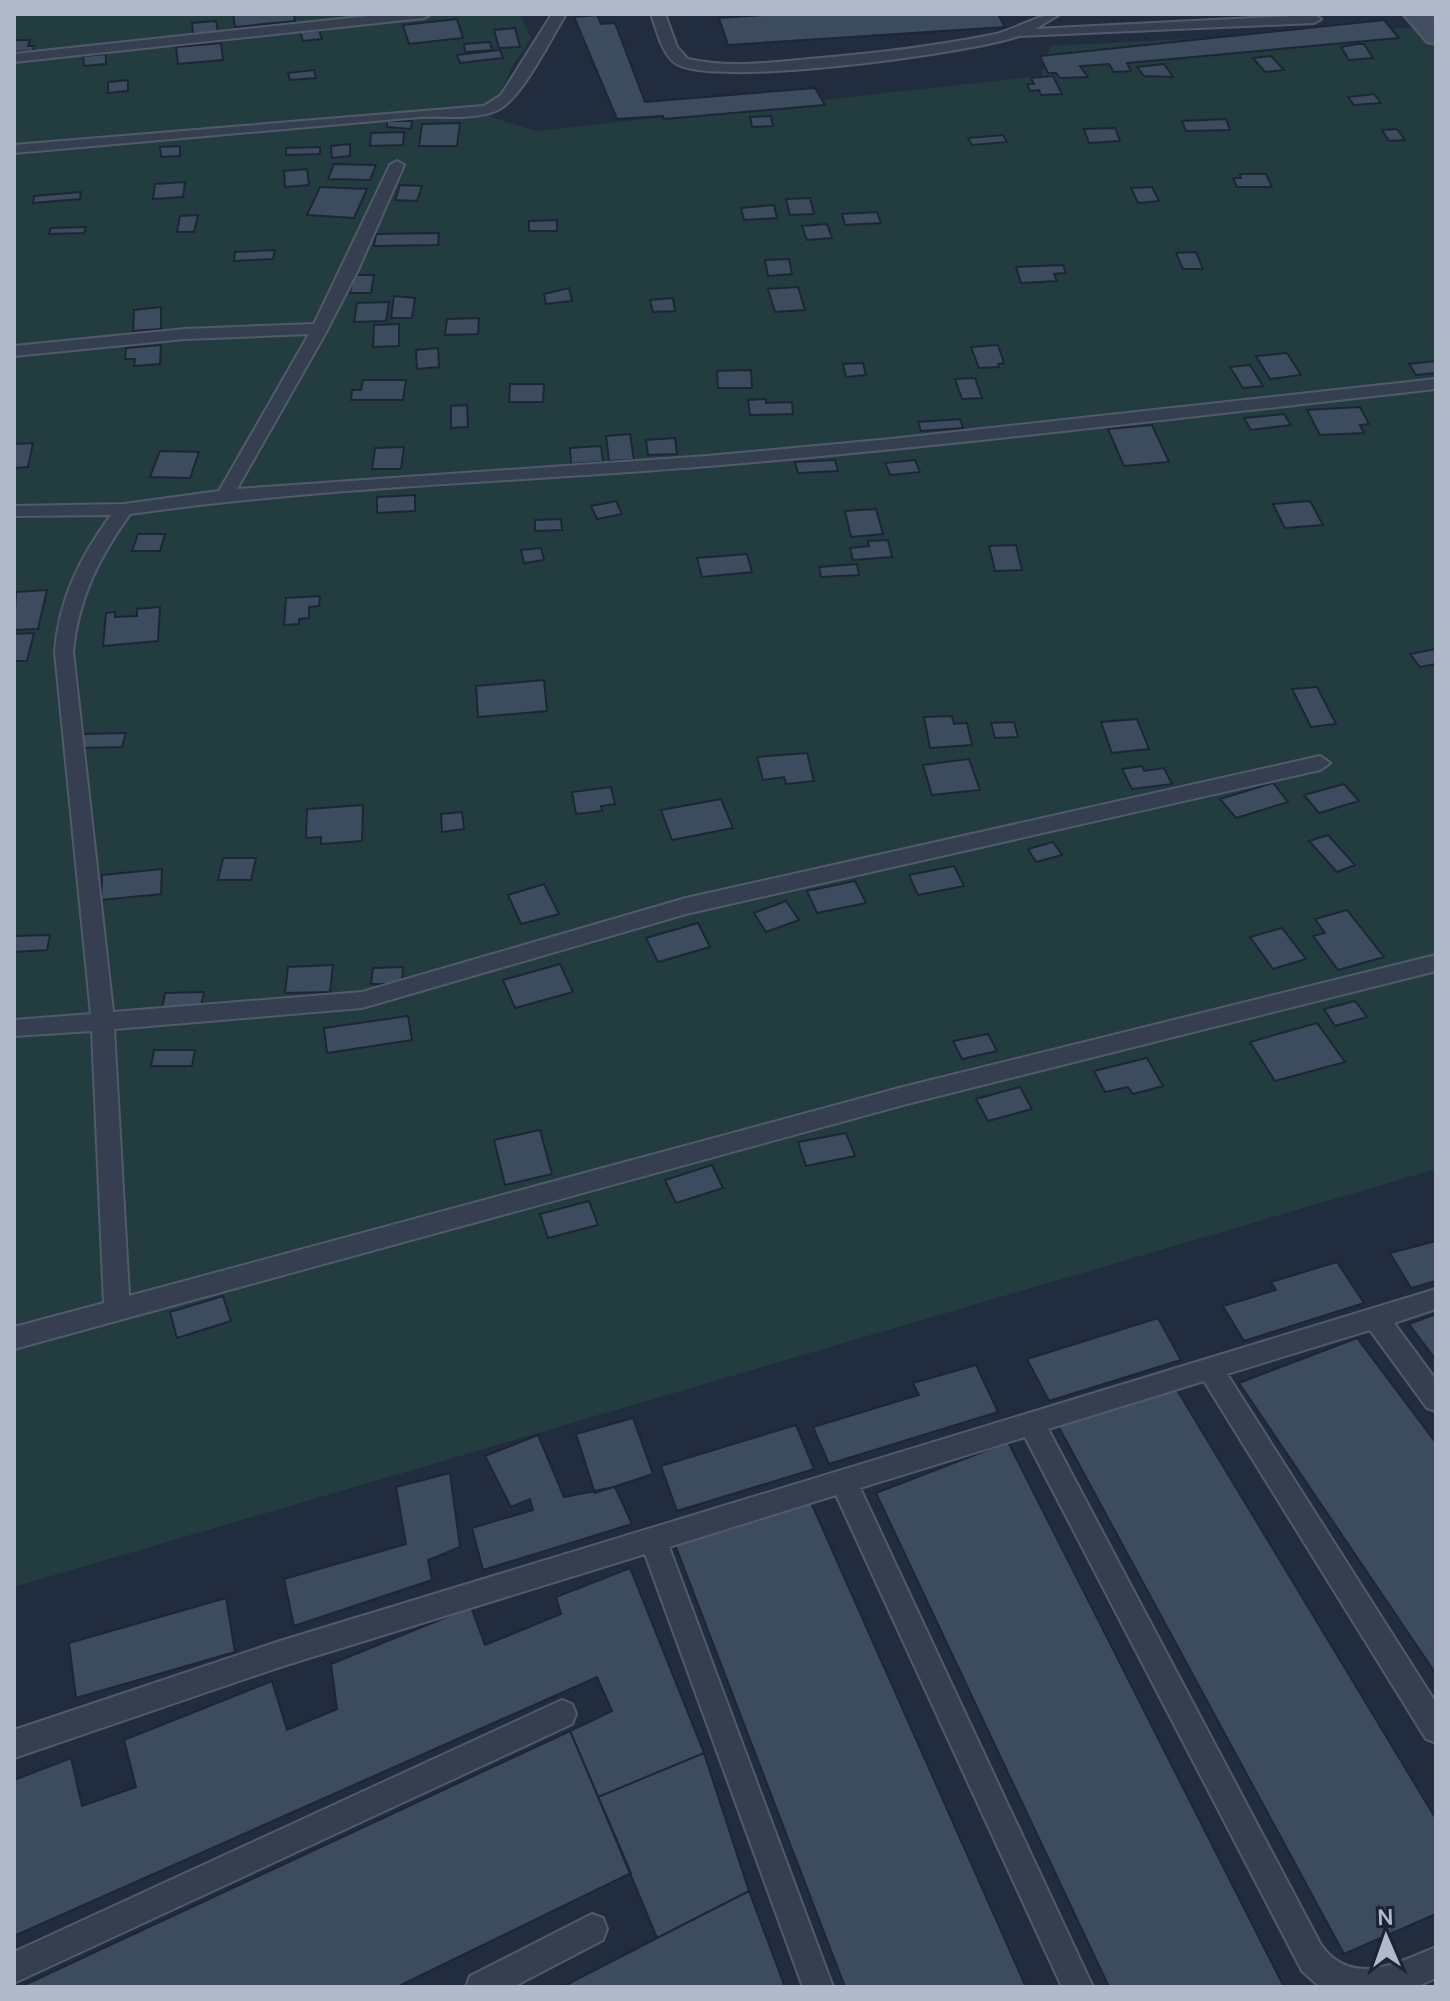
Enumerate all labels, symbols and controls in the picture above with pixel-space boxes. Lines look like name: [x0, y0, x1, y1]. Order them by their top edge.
north arrow: [1346, 1897, 1426, 1977]
text: N: [1377, 1902, 1394, 1932]

